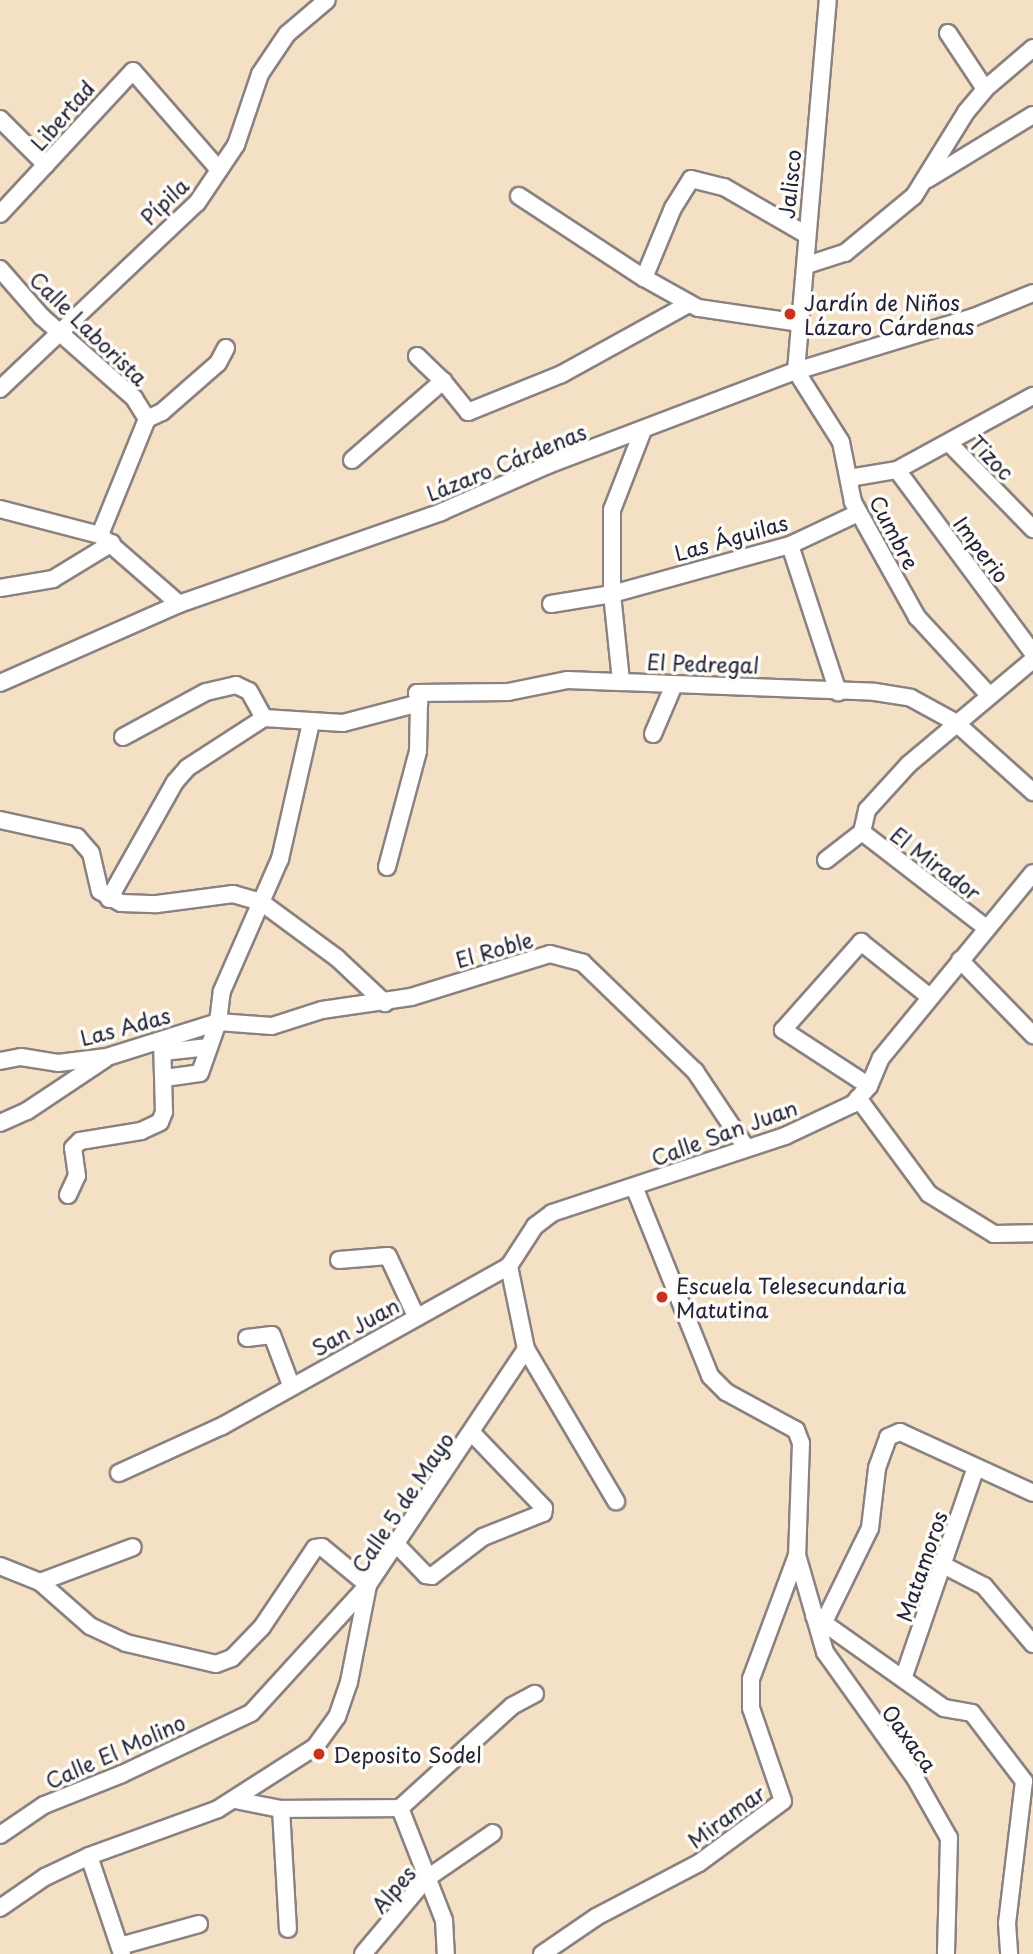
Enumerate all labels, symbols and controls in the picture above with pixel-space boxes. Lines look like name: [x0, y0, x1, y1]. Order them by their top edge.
street label: Libertad: [25, 75, 99, 155]
street label: Jalisco: [773, 148, 805, 220]
street label: Pípila: [135, 172, 193, 230]
street label: Calle Laborista: [25, 266, 153, 390]
place label: Jardín de Niños Lázaro Cárdenas: [804, 289, 973, 339]
marker: Jardín de Niños Lázaro Cárdenas: [782, 306, 798, 322]
street label: Lázaro Cárdenas: [423, 419, 589, 505]
street label: Tizoc: [965, 429, 1019, 485]
street label: Cumbre: [865, 491, 925, 573]
street label: Las Águilas: [672, 509, 790, 565]
street label: Imperio: [949, 511, 1015, 587]
street label: El Pedregal: [647, 648, 759, 678]
street label: El Mirador: [886, 821, 986, 905]
street label: El Roble: [452, 926, 536, 972]
street label: Las Adas: [77, 1002, 173, 1050]
street label: Calle San Juan: [648, 1094, 800, 1170]
place label: Escuela Telesecundaria Matutina: [676, 1272, 905, 1322]
marker: Escuela Telesecundaria Matutina: [654, 1289, 670, 1305]
street label: San Juan: [307, 1292, 403, 1360]
street label: Calle 5 de Mayo: [345, 1427, 459, 1577]
street label: Matamoros: [890, 1507, 952, 1625]
street label: Oaxaca: [877, 1700, 943, 1776]
street label: Calle El Molino: [41, 1709, 189, 1793]
place label: Deposito Sodel: [333, 1741, 482, 1767]
marker: Deposito Sodel: [311, 1746, 327, 1762]
street label: Miramar: [682, 1779, 770, 1853]
street label: Alpes: [366, 1860, 420, 1918]

